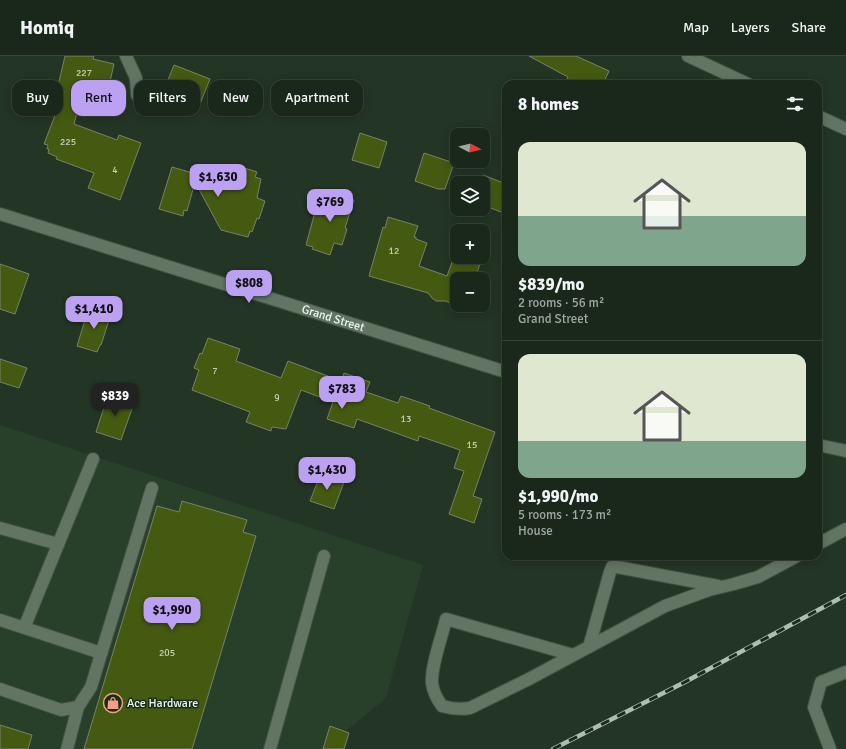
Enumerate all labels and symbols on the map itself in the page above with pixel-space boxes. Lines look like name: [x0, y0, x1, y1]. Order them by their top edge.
house number: 227: [76, 67, 92, 79]
north arrow: [450, 128, 490, 168]
house number: 225: [60, 136, 76, 148]
house number: 4: [112, 164, 118, 176]
pin: $1,630: [185, 164, 251, 198]
pin: $769: [306, 189, 354, 223]
house number: 12: [389, 245, 399, 257]
pin: $808: [225, 270, 273, 304]
pin: $1,410: [61, 296, 127, 330]
street label: Grand Street: [300, 301, 366, 335]
house number: 7: [212, 365, 218, 377]
pin: $783: [318, 376, 366, 410]
pin: $839: [91, 383, 139, 417]
house number: 9: [274, 392, 280, 404]
house number: 13: [401, 413, 411, 425]
house number: 15: [467, 439, 477, 451]
pin: $1,430: [294, 457, 360, 491]
pin: $1,990: [139, 597, 205, 631]
house number: 205: [159, 647, 175, 659]
shop icon: Ace Hardware: [102, 692, 124, 714]
place label: Ace Hardware: [127, 696, 198, 711]

